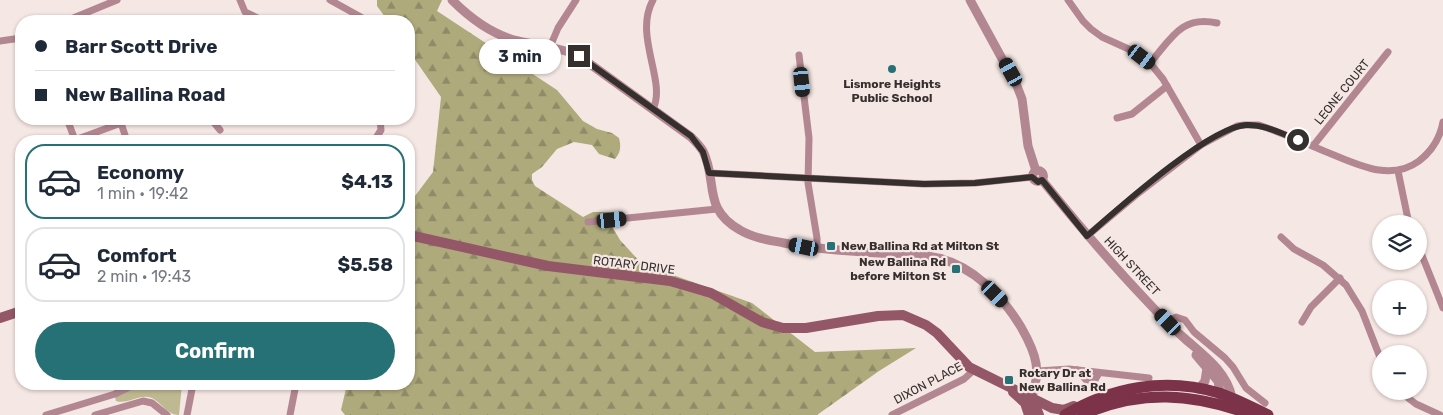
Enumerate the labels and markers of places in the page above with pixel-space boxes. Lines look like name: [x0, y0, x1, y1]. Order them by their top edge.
marker: Lismore Heights Public School: [886, 63, 898, 75]
place label: Lismore Heights Public School: [843, 77, 941, 105]
place label: New Ballina Rd at Milton St: [841, 239, 1000, 253]
marker: New Ballina Rd at Milton St: [825, 240, 837, 252]
place label: New Ballina Rd before Milton St: [850, 255, 946, 283]
marker: New Ballina Rd before Milton St: [950, 263, 962, 275]
place label: Rotary Dr at New Ballina Rd: [1019, 366, 1106, 394]
marker: Rotary Dr at New Ballina Rd: [1003, 374, 1015, 386]

